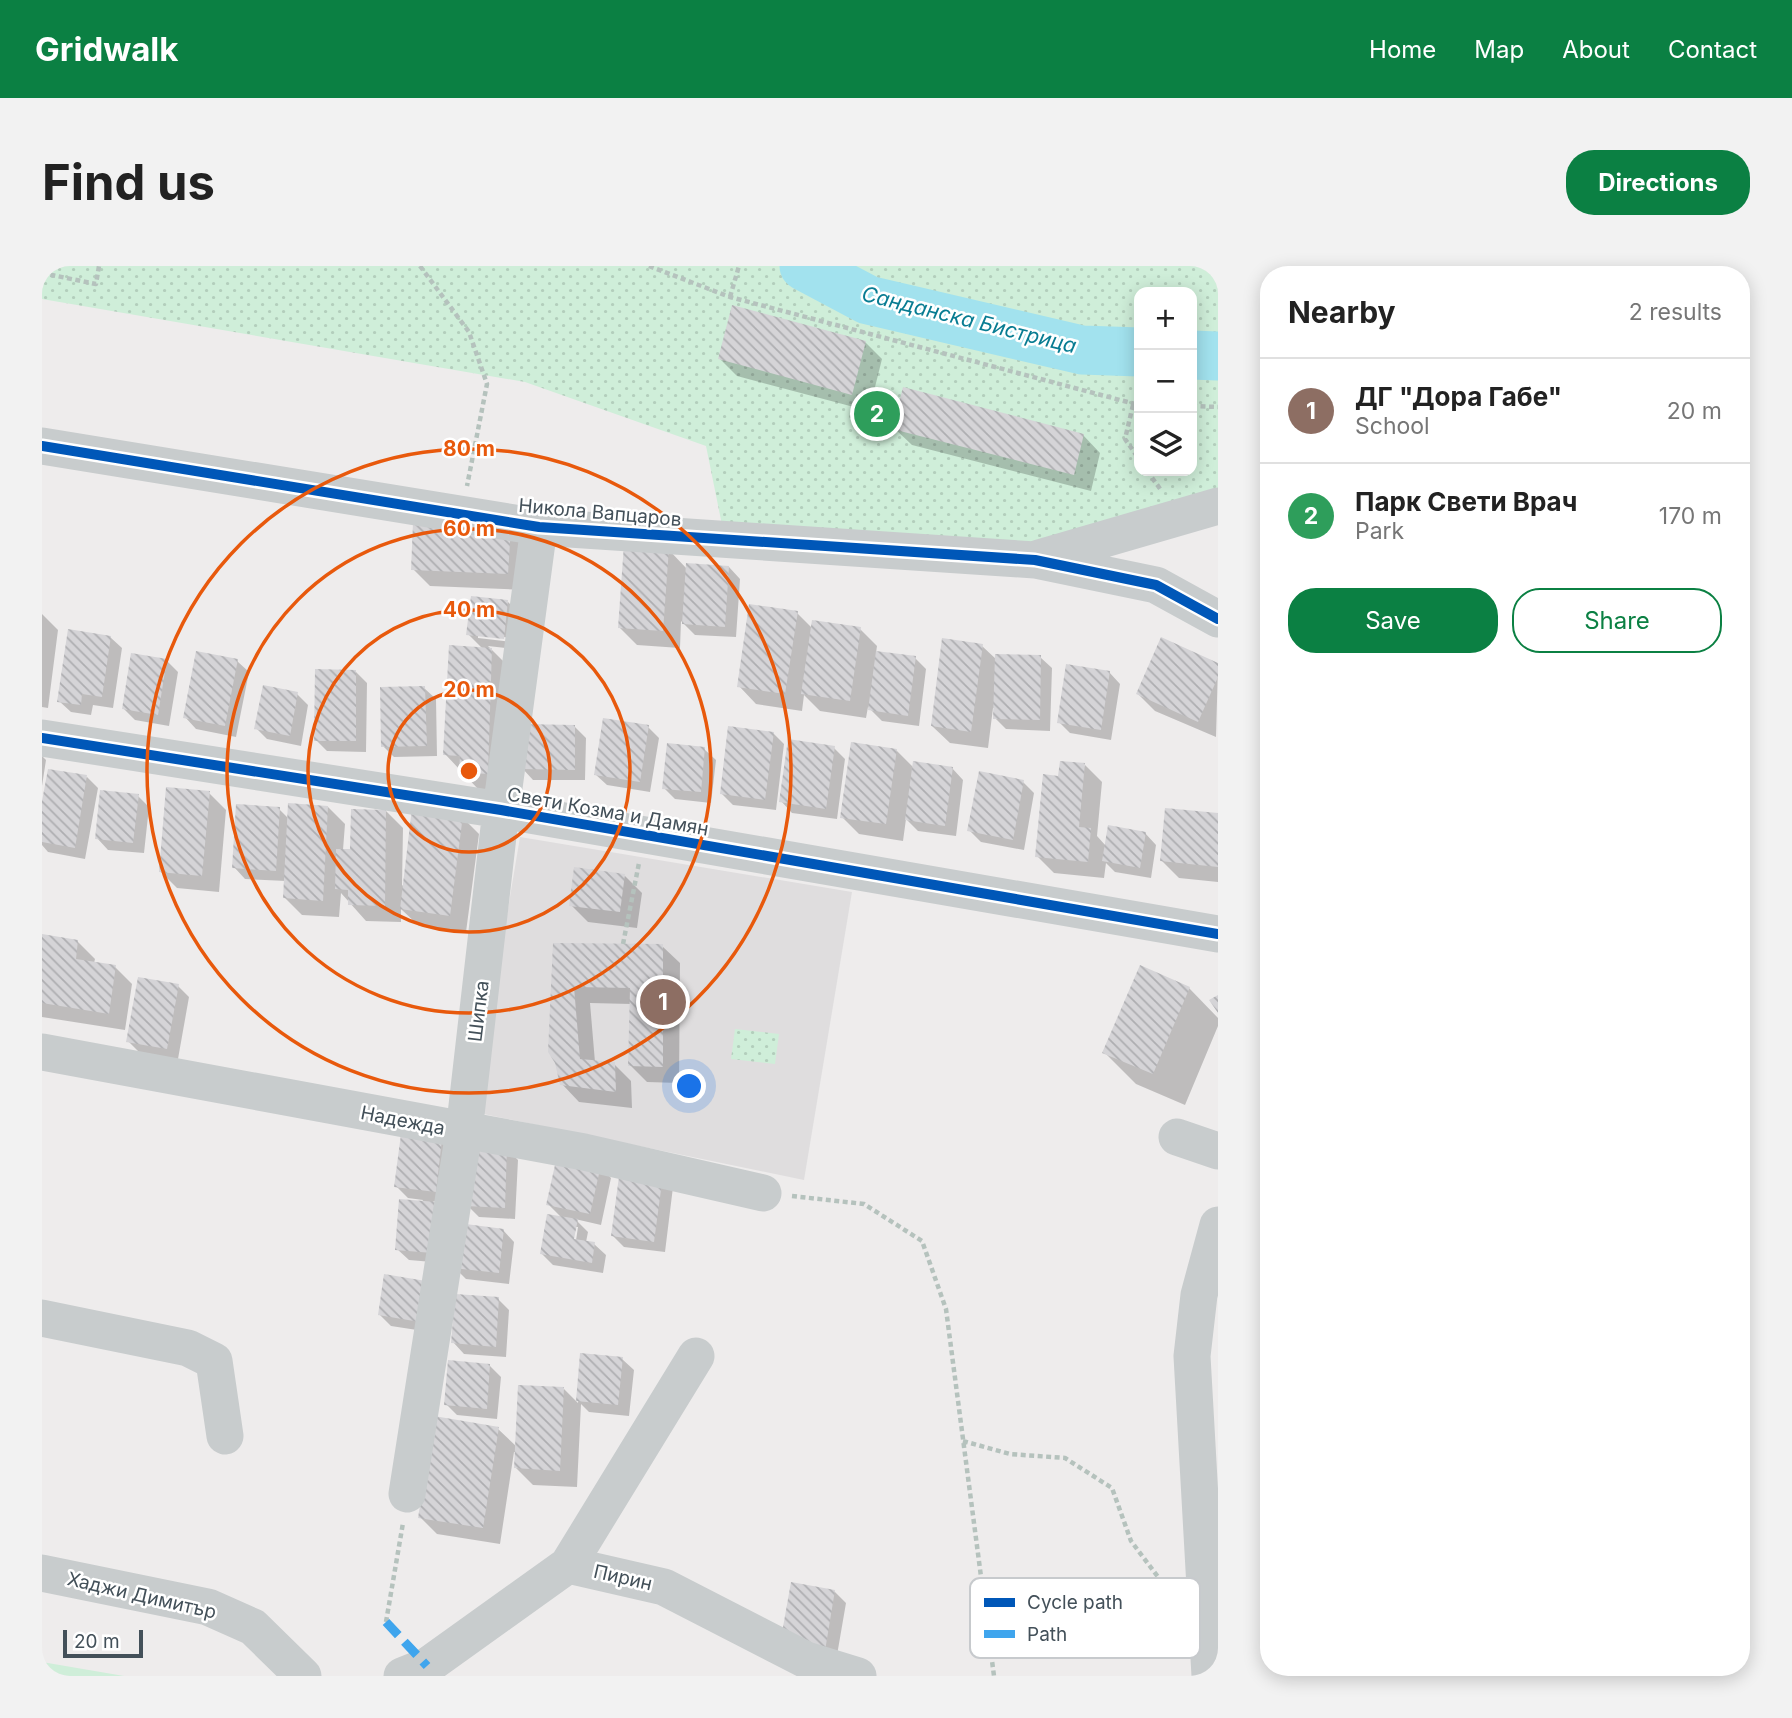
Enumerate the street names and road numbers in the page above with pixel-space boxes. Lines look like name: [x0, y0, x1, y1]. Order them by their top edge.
street label: Никола Вапцаров: [517, 494, 682, 531]
street label: Свети Козма и Дамян: [505, 782, 710, 841]
street label: Шипка: [463, 979, 494, 1043]
street label: Надежда: [359, 1101, 447, 1140]
street label: Пирин: [591, 1560, 654, 1595]
street label: Хаджи Димитър: [65, 1567, 219, 1624]

